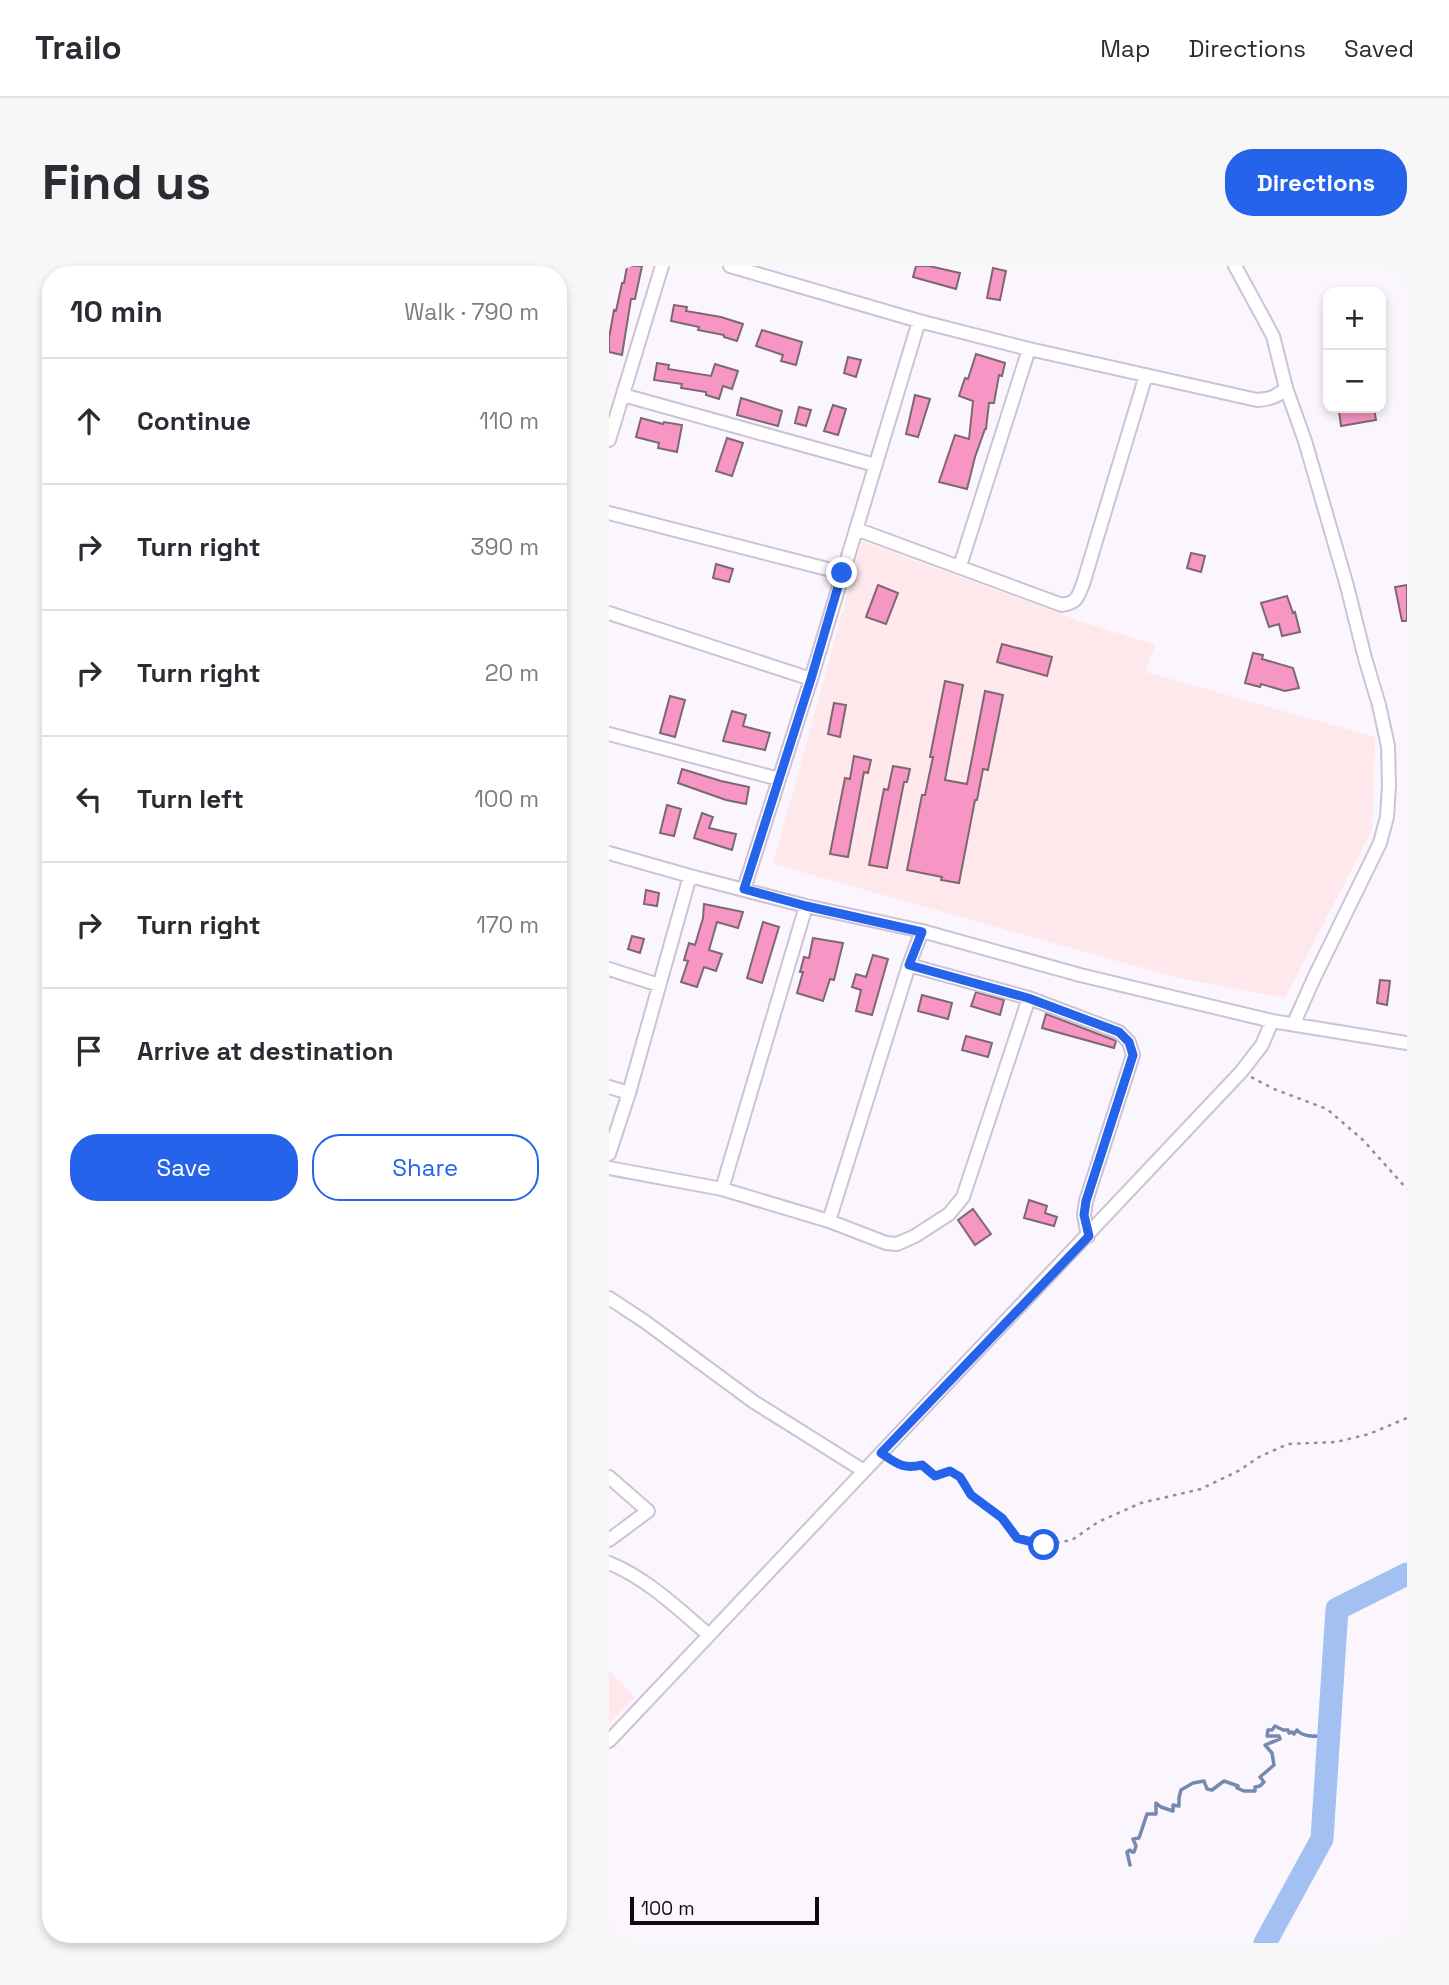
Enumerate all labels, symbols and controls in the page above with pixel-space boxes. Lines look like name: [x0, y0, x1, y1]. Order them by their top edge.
text: Trailo: [35, 27, 122, 69]
text: Map: [1100, 33, 1150, 64]
text: Directions: [1188, 33, 1306, 64]
text: Saved: [1344, 33, 1414, 64]
button: Directions: [1225, 149, 1407, 216]
text: Find us: [42, 151, 211, 213]
map controls: [1323, 287, 1386, 413]
button: +: [1323, 287, 1386, 350]
text: 10 min: [70, 292, 163, 331]
text: Walk · 790 m: [404, 297, 539, 327]
button: −: [1323, 350, 1386, 413]
icon: ahead: [70, 402, 108, 440]
text: Continue: [137, 404, 251, 438]
text: 110 m: [479, 406, 539, 436]
icon: right: [70, 528, 108, 566]
text: Turn right: [137, 530, 261, 564]
text: 390 m: [471, 532, 539, 562]
route end: [826, 557, 857, 588]
icon: right: [70, 654, 108, 692]
text: Turn right: [137, 656, 261, 690]
text: 20 m: [485, 658, 539, 688]
icon: left: [70, 780, 108, 818]
text: Turn left: [137, 782, 244, 816]
text: 100 m: [474, 784, 539, 814]
icon: right: [70, 906, 108, 944]
text: Turn right: [137, 908, 261, 942]
text: 170 m: [476, 910, 539, 940]
icon: arrive: [70, 1032, 108, 1070]
text: Arrive at destination: [137, 1034, 394, 1068]
button: Save: [70, 1134, 298, 1201]
button: Share: [312, 1134, 539, 1201]
route start: [1028, 1529, 1059, 1560]
scale bar: [630, 1894, 819, 1926]
text: 100 m: [641, 1896, 695, 1921]

